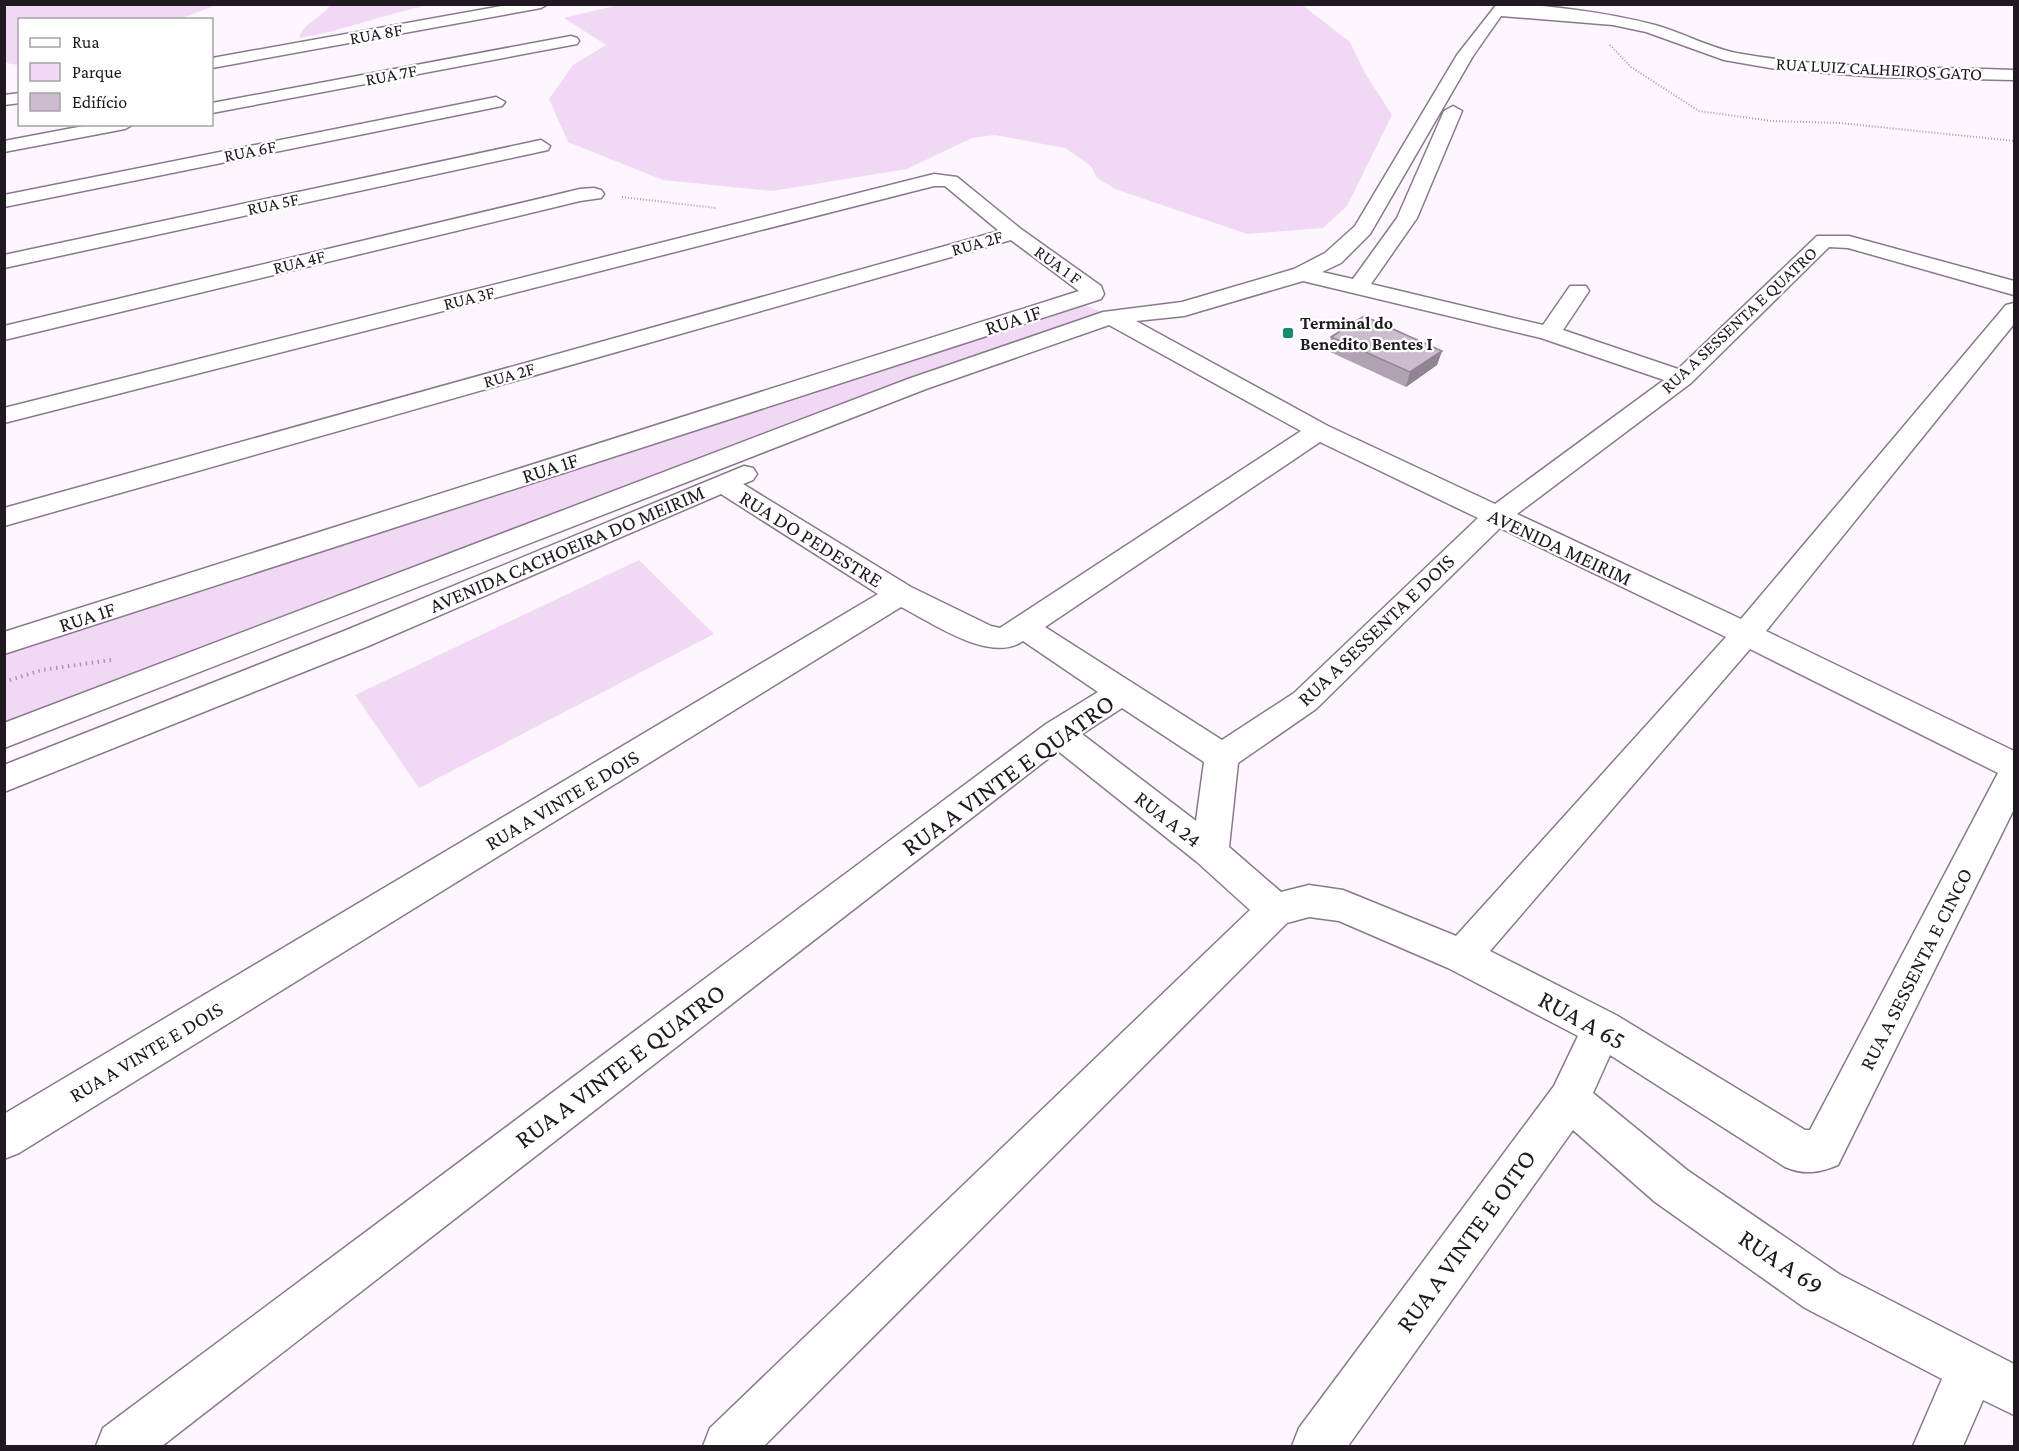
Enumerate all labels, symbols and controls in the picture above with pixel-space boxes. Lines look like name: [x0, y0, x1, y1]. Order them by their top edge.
legend: [18, 18, 213, 126]
street label: RUA 8F: [348, 20, 404, 48]
text: Rua: [72, 32, 100, 52]
street label: RUA LUIZ CALHEIROS GATO: [1775, 54, 1983, 84]
street label: RUA 7F: [364, 60, 418, 90]
text: Parque: [72, 62, 122, 82]
text: Edifício: [72, 92, 127, 112]
street label: RUA 6F: [222, 136, 278, 166]
street label: RUA 5F: [245, 189, 301, 219]
street label: RUA 2F: [949, 226, 1005, 260]
street label: RUA 1 F: [1031, 241, 1085, 289]
street label: RUA A SESSENTA E QUATRO: [1657, 243, 1821, 397]
street label: RUA 4F: [271, 246, 327, 278]
street label: RUA 3F: [441, 282, 497, 314]
street label: RUA 1F: [982, 299, 1045, 340]
place label: Terminal do Benedito Bentes I: [1300, 313, 1433, 354]
marker: Terminal do Benedito Bentes I: [1281, 326, 1295, 340]
street label: RUA 2F: [481, 358, 537, 392]
street label: RUA 1F: [519, 447, 582, 488]
street label: AVENIDA CACHOEIRA DO MEIRIM: [426, 480, 708, 618]
street label: RUA DO PEDESTRE: [735, 485, 887, 593]
street label: AVENIDA MEIRIM: [1484, 503, 1636, 591]
street label: RUA A SESSENTA E DOIS: [1293, 549, 1460, 711]
street label: RUA 1F: [56, 596, 119, 637]
street label: RUA A VINTE E QUATRO: [896, 688, 1120, 862]
street label: RUA A VINTE E DOIS: [481, 745, 643, 855]
street label: RUA A 24: [1130, 786, 1206, 852]
street label: RUA A SESSENTA E CINCO: [1855, 864, 1977, 1074]
street label: RUA A VINTE E QUATRO: [509, 978, 731, 1154]
street label: RUA A 65: [1533, 984, 1631, 1056]
street label: RUA A VINTE E DOIS: [65, 997, 227, 1107]
street label: RUA A VINTE E OITO: [1390, 1144, 1542, 1338]
street label: RUA A 69: [1733, 1223, 1829, 1301]

